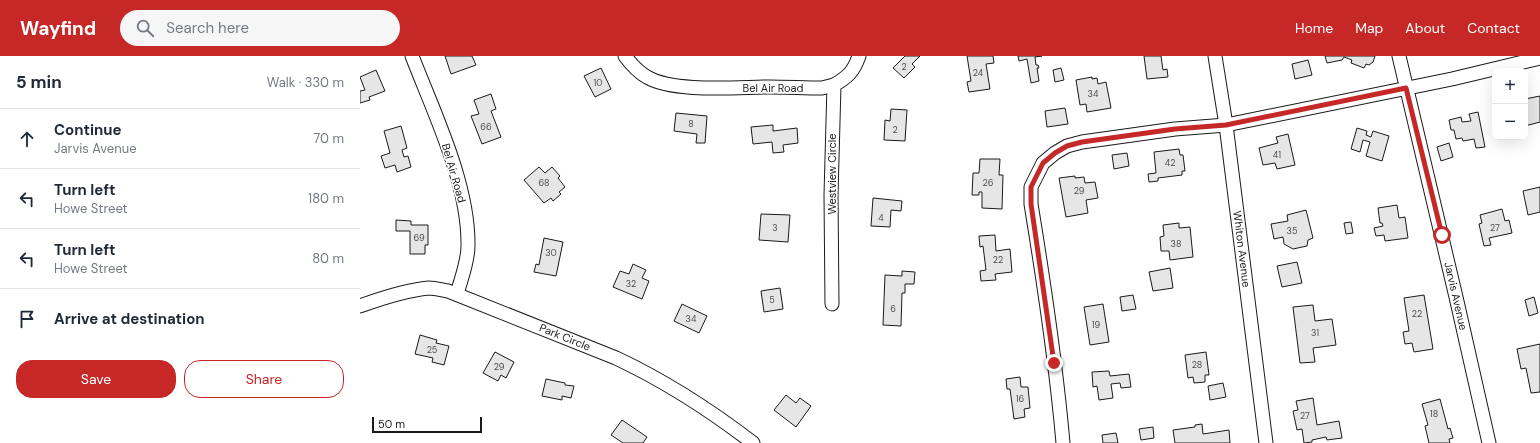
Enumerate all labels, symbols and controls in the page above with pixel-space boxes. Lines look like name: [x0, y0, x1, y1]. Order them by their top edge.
search box: [120, 10, 400, 46]
text: Wayfind: [20, 16, 96, 41]
icon: search: [134, 17, 156, 39]
text: Search here: [166, 18, 249, 38]
text: Home: [1295, 19, 1333, 37]
text: Map: [1355, 19, 1383, 37]
text: About: [1405, 19, 1445, 37]
text: Contact: [1467, 19, 1520, 37]
house number: 2: [901, 61, 907, 73]
house number: 24: [973, 67, 984, 79]
map controls: [1492, 68, 1528, 140]
button: +: [1492, 68, 1528, 104]
text: 5 min: [16, 71, 62, 93]
text: Walk · 330 m: [267, 74, 344, 91]
house number: 10: [594, 77, 602, 89]
street label: Bel Air Road: [743, 81, 804, 95]
house number: 34: [1088, 88, 1099, 100]
button: −: [1492, 104, 1528, 140]
house number: 8: [688, 118, 694, 130]
text: Continue: [54, 120, 122, 140]
house number: 66: [480, 121, 492, 133]
house number: 2: [892, 124, 898, 136]
icon: ahead: [16, 128, 38, 150]
text: 70 m: [313, 130, 344, 147]
street label: Westview Circle: [825, 133, 839, 215]
text: Jarvis Avenue: [54, 140, 137, 157]
street label: Bel Air Road: [439, 142, 469, 204]
house number: 41: [1273, 149, 1281, 161]
house number: 42: [1165, 157, 1175, 169]
house number: 68: [538, 177, 550, 189]
house number: 26: [983, 177, 994, 189]
text: Turn left: [54, 180, 115, 200]
house number: 29: [1074, 185, 1085, 197]
icon: left: [16, 188, 38, 210]
text: 180 m: [308, 190, 344, 207]
text: Howe Street: [54, 200, 128, 217]
street label: Whiton Avenue: [1230, 210, 1254, 288]
house number: 4: [878, 212, 884, 224]
house number: 3: [772, 222, 778, 234]
house number: 27: [1490, 222, 1500, 234]
house number: 35: [1287, 225, 1297, 237]
route start: [1433, 226, 1451, 244]
house number: 69: [413, 232, 425, 244]
house number: 38: [1171, 238, 1181, 250]
text: Turn left: [54, 240, 115, 260]
house number: 30: [545, 247, 557, 259]
icon: left: [16, 248, 38, 270]
text: 80 m: [312, 250, 344, 267]
house number: 22: [993, 254, 1003, 266]
text: Howe Street: [54, 260, 128, 277]
street label: Jarvis Avenue: [1441, 260, 1471, 332]
house number: 32: [626, 278, 636, 290]
house number: 5: [769, 294, 775, 306]
house number: 6: [890, 303, 896, 315]
icon: arrive: [16, 308, 38, 330]
house number: 22: [1412, 308, 1422, 320]
text: Arrive at destination: [54, 309, 205, 329]
house number: 34: [686, 313, 697, 325]
house number: 19: [1092, 319, 1101, 331]
street label: Park Circle: [537, 320, 593, 354]
house number: 31: [1311, 327, 1319, 339]
house number: 25: [427, 344, 437, 356]
route end: [1045, 354, 1063, 372]
house number: 28: [1192, 359, 1202, 371]
button: Save: [16, 360, 176, 398]
button: Share: [184, 360, 344, 398]
house number: 29: [494, 361, 505, 373]
house number: 16: [1016, 393, 1025, 405]
house number: 18: [1430, 408, 1438, 420]
house number: 27: [1300, 410, 1310, 422]
scale bar: [372, 415, 482, 434]
text: 50 m: [378, 417, 405, 431]

